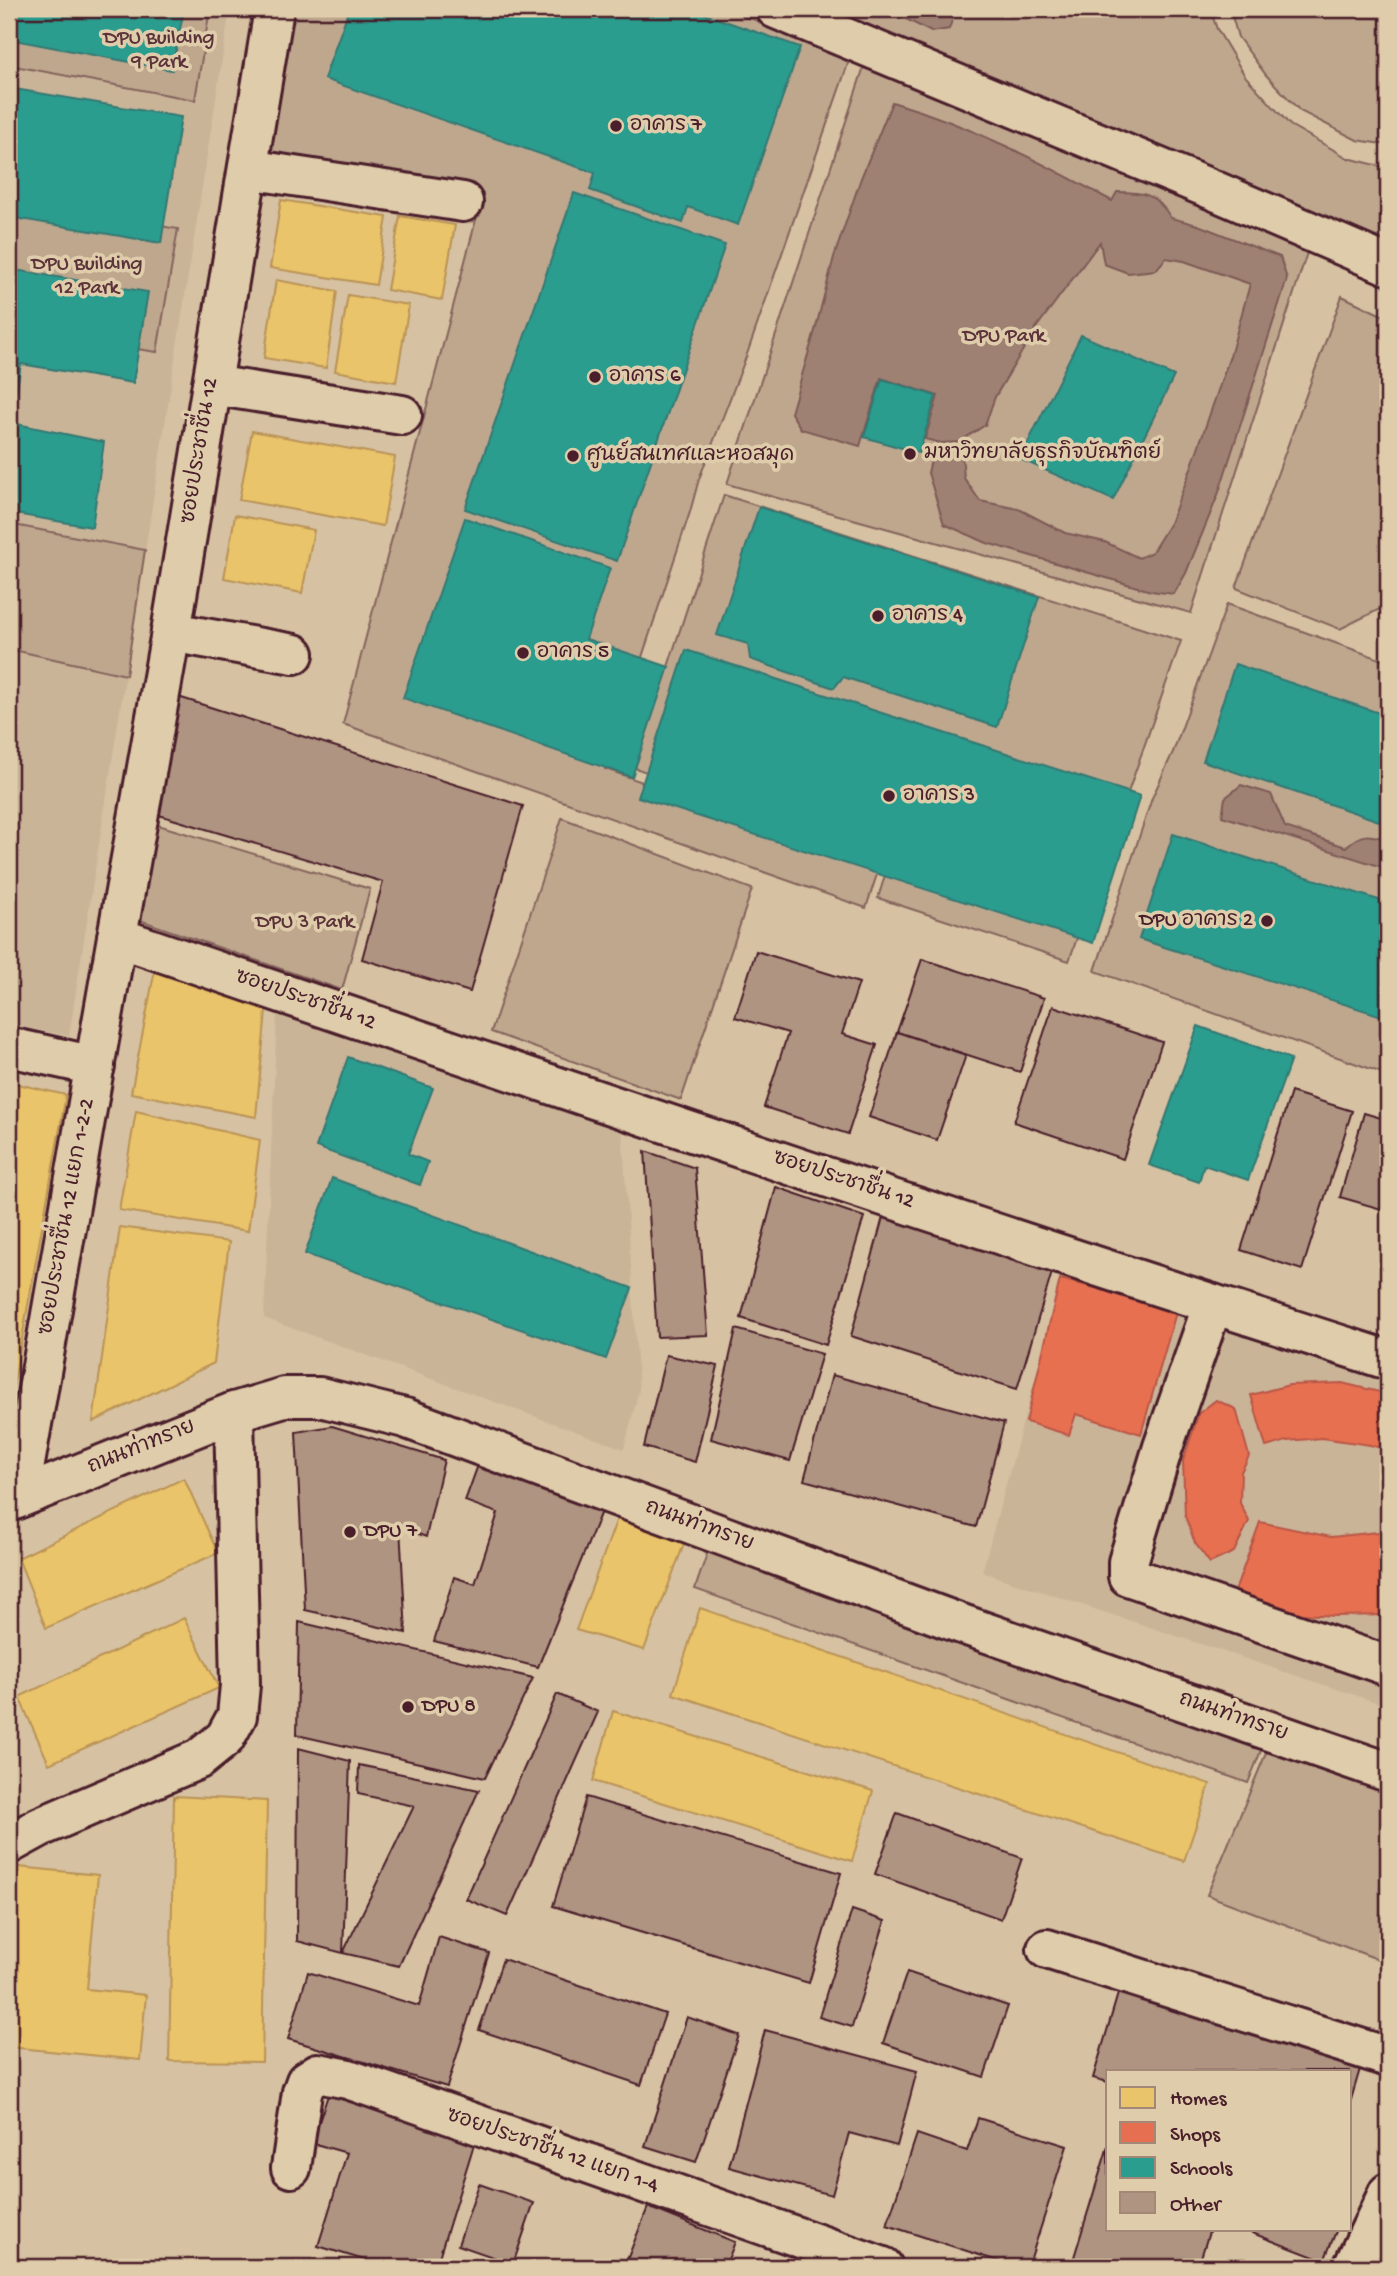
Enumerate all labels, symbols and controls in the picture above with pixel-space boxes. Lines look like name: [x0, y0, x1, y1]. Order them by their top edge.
park label: DPU Building 9 Park: [102, 27, 215, 76]
place label: อาคาร 7: [630, 114, 703, 139]
marker: อาคาร 7: [608, 118, 624, 134]
park label: DPU Building 12 Park: [30, 253, 143, 302]
park label: DPU Park: [961, 325, 1048, 350]
place label: อาคาร 6: [609, 365, 681, 390]
marker: อาคาร 6: [587, 369, 603, 385]
street label: ซอยประชาชื่น 12: [168, 375, 225, 526]
place label: มหาวิทยาลัยธุรกิจบัณฑิตย์: [924, 438, 1161, 467]
place label: ศูนย์สนเทศและหอสมุด: [587, 440, 794, 469]
marker: มหาวิทยาลัยธุรกิจบัณฑิตย์: [902, 446, 918, 462]
marker: ศูนย์สนเทศและหอสมุด: [565, 448, 581, 464]
place label: อาคาร 4: [892, 604, 963, 629]
marker: อาคาร 4: [870, 608, 886, 624]
place label: อาคาร 5: [537, 641, 609, 666]
marker: อาคาร 5: [515, 645, 531, 661]
place label: อาคาร 3: [903, 784, 975, 809]
marker: อาคาร 3: [881, 788, 897, 804]
place label: DPU อาคาร 2: [1137, 909, 1253, 934]
park label: DPU 3 Park: [254, 911, 357, 936]
marker: DPU อาคาร 2: [1259, 913, 1275, 929]
street label: ซอยประชาชื่น 12: [231, 957, 381, 1037]
street label: ซอยประชาชื่น 12 แยก 1-2-2: [26, 1095, 101, 1337]
street label: ซอยประชาชื่น 12: [769, 1138, 920, 1216]
street label: ถนนท่าทราย: [83, 1411, 199, 1481]
street label: ถนนท่าทราย: [641, 1492, 758, 1558]
place label: DPU 7: [362, 1520, 418, 1545]
marker: DPU 7: [342, 1524, 358, 1540]
street label: ถนนท่าทราย: [1175, 1684, 1292, 1748]
place label: DPU 8: [420, 1695, 476, 1720]
marker: DPU 8: [400, 1699, 416, 1715]
legend: [1106, 2070, 1352, 2230]
text: Homes: [1170, 2088, 1228, 2113]
street label: ซอยประชาชื่น 12 แยก 1-4: [443, 2095, 664, 2200]
text: Shops: [1170, 2124, 1221, 2149]
text: Schools: [1170, 2158, 1234, 2183]
text: Other: [1170, 2194, 1222, 2219]

